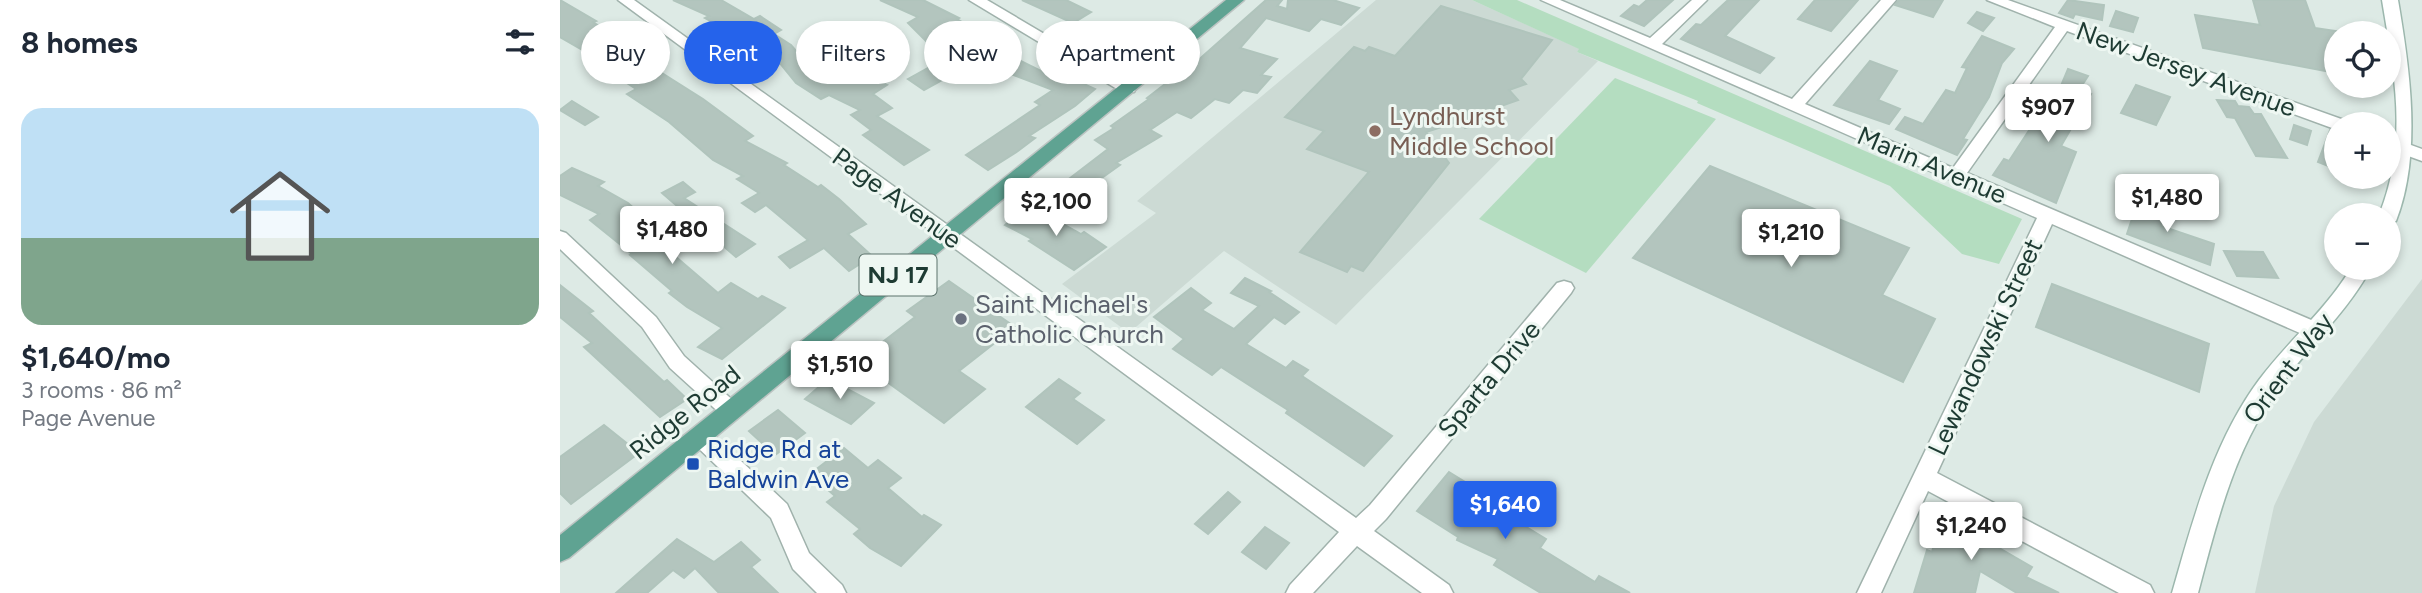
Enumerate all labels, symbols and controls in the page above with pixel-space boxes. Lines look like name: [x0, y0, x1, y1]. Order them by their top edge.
street label: New Jersey Avenue: [2072, 14, 2300, 124]
chip: Buy: [581, 21, 670, 84]
chip: Rent: [684, 21, 782, 84]
chip: Filters: [796, 21, 910, 84]
chip: New: [924, 21, 1022, 84]
chip: Apartment: [1036, 21, 1200, 84]
map controls: [2324, 21, 2401, 280]
button: locate: [2324, 21, 2401, 98]
icon: filters: [501, 23, 539, 61]
text: 8 homes: [21, 24, 138, 61]
pin: $907: [2007, 85, 2089, 144]
text: $907: [2021, 93, 2075, 121]
place label: Lyndhurst Middle School: [1389, 100, 1554, 162]
button: +: [2324, 112, 2401, 189]
street label: Marin Avenue: [1853, 119, 2011, 211]
marker: Lyndhurst Middle School: [1367, 123, 1383, 139]
street label: Page Avenue: [826, 140, 968, 256]
icon: home: [217, 153, 343, 279]
pin: $1,480: [2110, 174, 2224, 234]
pin: $2,100: [999, 178, 1113, 238]
text: $1,480: [2131, 183, 2203, 211]
text: $2,100: [1020, 187, 1092, 215]
button: −: [2324, 203, 2401, 280]
pin: $1,480: [615, 206, 729, 266]
pin: $1,210: [1734, 210, 1848, 269]
text: $1,480: [636, 215, 708, 243]
text: $1,210: [1758, 218, 1824, 246]
street label: Lewandowski Street: [1921, 233, 2049, 461]
road number: NJ 17: [860, 254, 936, 296]
place label: Saint Michael's Catholic Church: [975, 288, 1164, 350]
street label: Orient Way: [2236, 306, 2340, 430]
marker: Saint Michael's Catholic Church: [953, 311, 969, 327]
street label: Sparta Drive: [1431, 314, 1547, 444]
text: $1,640/mo: [21, 339, 170, 376]
pin: $1,510: [783, 342, 897, 401]
text: $1,510: [807, 350, 873, 378]
street label: Ridge Road: [623, 358, 747, 466]
text: 3 rooms · 86 m²: [21, 376, 182, 404]
text: Page Avenue: [21, 404, 155, 432]
place label: Ridge Rd at Baldwin Ave: [707, 433, 849, 495]
marker: Ridge Rd at Baldwin Ave: [685, 456, 701, 472]
pin: $1,640: [1448, 482, 1562, 541]
text: $1,640: [1469, 490, 1541, 518]
pin: $1,240: [1914, 503, 2028, 562]
text: $1,240: [1935, 511, 2007, 539]

